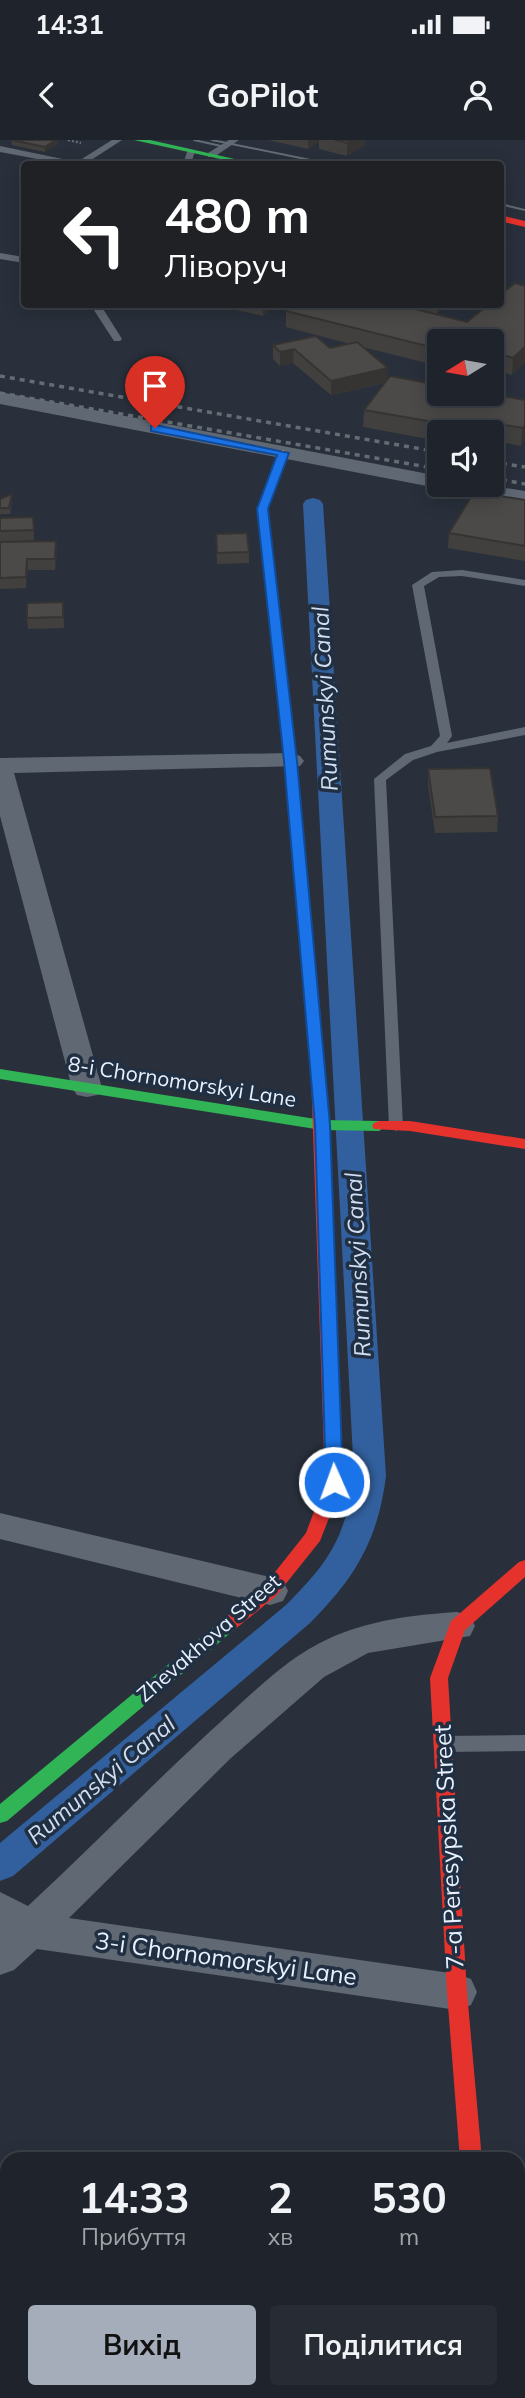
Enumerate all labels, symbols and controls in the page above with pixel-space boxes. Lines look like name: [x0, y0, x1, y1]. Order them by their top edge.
text: 14:31: [35, 8, 104, 41]
text: GoPilot: [207, 75, 318, 115]
icon: back: [28, 76, 66, 114]
icon: person: [459, 76, 497, 114]
text: 480 m: [164, 184, 310, 245]
icon: left: [49, 189, 140, 280]
text: Ліворуч: [164, 245, 287, 285]
north arrow: [427, 329, 504, 406]
map controls: [427, 329, 504, 497]
pin: [125, 356, 185, 428]
icon: arrive: [136, 367, 174, 405]
button: sound: [427, 420, 504, 497]
water label: Rumunskyi Canal: [305, 606, 344, 792]
street label: 8-i Chornomorskyi Lane: [66, 1050, 298, 1112]
water label: Rumunskyi Canal: [338, 1172, 377, 1358]
position arrow: [297, 1445, 371, 1519]
street label: Zhevakhova Street: [131, 1568, 285, 1707]
water label: Rumunskyi Canal: [21, 1709, 181, 1850]
street label: 7-a Peresypska Street: [427, 1724, 469, 1970]
street label: 3-i Chornomorskyi Lane: [93, 1925, 359, 1991]
text: 14:33: [78, 2171, 189, 2224]
text: 2: [268, 2171, 293, 2224]
text: 530: [371, 2171, 447, 2224]
text: Прибуття: [81, 2222, 186, 2251]
text: хв: [268, 2222, 293, 2251]
text: m: [399, 2222, 419, 2251]
button: Вихід: [28, 2305, 256, 2385]
button: Поділитися: [270, 2305, 497, 2385]

